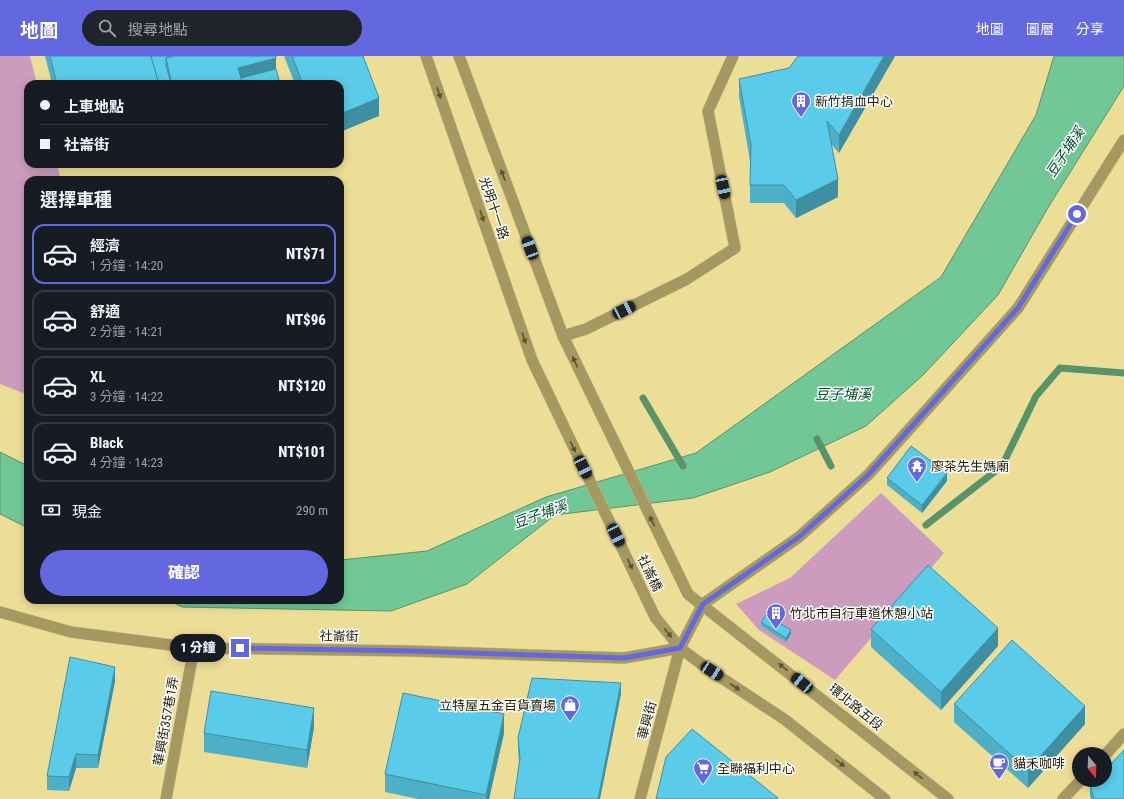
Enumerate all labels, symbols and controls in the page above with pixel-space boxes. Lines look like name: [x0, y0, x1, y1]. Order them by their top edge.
search box: [82, 10, 362, 46]
icon: search: [96, 17, 118, 39]
text: 地圖: [20, 19, 58, 42]
text: 搜尋地點: [128, 21, 188, 39]
text: 地圖: [976, 21, 1004, 37]
text: 圖層: [1026, 21, 1054, 37]
text: 分享: [1076, 21, 1104, 37]
one-way arrow: [436, 87, 442, 99]
building icon: 新竹捐血中心: [790, 90, 812, 118]
place label: 新竹捐血中心: [815, 94, 893, 109]
text: 上車地點: [64, 98, 124, 116]
water label: 豆子埔溪: [1043, 123, 1088, 180]
text: 社崙街: [64, 136, 109, 154]
one-way arrow: [500, 169, 506, 181]
car: [715, 174, 731, 200]
street label: 光明十一路: [476, 175, 512, 241]
text: 選擇車種: [40, 189, 112, 210]
route start: [1068, 205, 1086, 223]
one-way arrow: [479, 210, 485, 222]
car: [520, 235, 540, 261]
icon: car: [42, 236, 78, 272]
text: 經濟: [90, 237, 120, 255]
text: NT$71: [286, 245, 326, 263]
text: 1 分鐘 · 14:20: [90, 258, 163, 273]
car: [611, 299, 637, 321]
icon: car: [42, 302, 78, 338]
text: 舒適: [90, 303, 120, 321]
text: NT$96: [286, 311, 326, 329]
text: 2 分鐘 · 14:21: [90, 324, 163, 339]
one-way arrow: [522, 333, 528, 345]
one-way arrow: [572, 356, 578, 367]
icon: car: [42, 368, 78, 404]
text: XL: [90, 368, 106, 386]
text: NT$120: [278, 377, 326, 395]
water label: 豆子埔溪: [815, 386, 873, 402]
text: 3 分鐘 · 14:22: [90, 389, 163, 404]
icon: car: [42, 434, 78, 470]
text: Black: [90, 434, 123, 452]
one-way arrow: [570, 441, 576, 453]
text: NT$101: [278, 443, 326, 461]
car: [572, 454, 594, 480]
text: 4 分鐘 · 14:23: [90, 455, 163, 470]
temple icon: 廖茶先生媽廟: [906, 455, 928, 483]
place label: 廖茶先生媽廟: [931, 459, 1009, 474]
water label: 豆子埔溪: [511, 496, 571, 531]
icon: cash: [40, 499, 62, 521]
text: 現金: [72, 503, 102, 521]
text: 290 m: [296, 503, 328, 518]
one-way arrow: [649, 515, 655, 527]
car: [605, 522, 627, 548]
button: 確認: [40, 550, 328, 596]
street label: 社崙橋: [635, 552, 665, 594]
one-way arrow: [627, 559, 633, 570]
building icon: 竹北市自行車道休憩小站: [765, 602, 787, 630]
place label: 竹北市自行車道休憩小站: [790, 606, 933, 621]
one-way arrow: [663, 627, 672, 638]
street label: 社崙街: [319, 628, 359, 644]
callout: 1 分鐘: [170, 634, 226, 662]
route end: [231, 639, 249, 657]
text: 1 分鐘: [180, 640, 216, 655]
car: [699, 659, 725, 683]
one-way arrow: [778, 663, 789, 672]
car: [789, 671, 815, 695]
street label: 華興街357巷1弄: [151, 675, 181, 767]
street label: 環北路五段: [826, 681, 886, 733]
one-way arrow: [729, 683, 741, 690]
shop icon: 立特屋五金百貨賣場: [559, 694, 581, 722]
place label: 立特屋五金百貨賣場: [439, 698, 556, 713]
street label: 華興街: [635, 699, 659, 741]
north arrow: [1072, 747, 1112, 787]
map controls: [1072, 747, 1112, 787]
cafe icon: 貓禾咖啡: [988, 752, 1010, 780]
place label: 貓禾咖啡: [1013, 756, 1065, 771]
supermarket icon: 全聯福利中心: [692, 757, 714, 785]
one-way arrow: [834, 759, 845, 767]
place label: 全聯福利中心: [717, 761, 795, 776]
one-way arrow: [912, 770, 923, 779]

